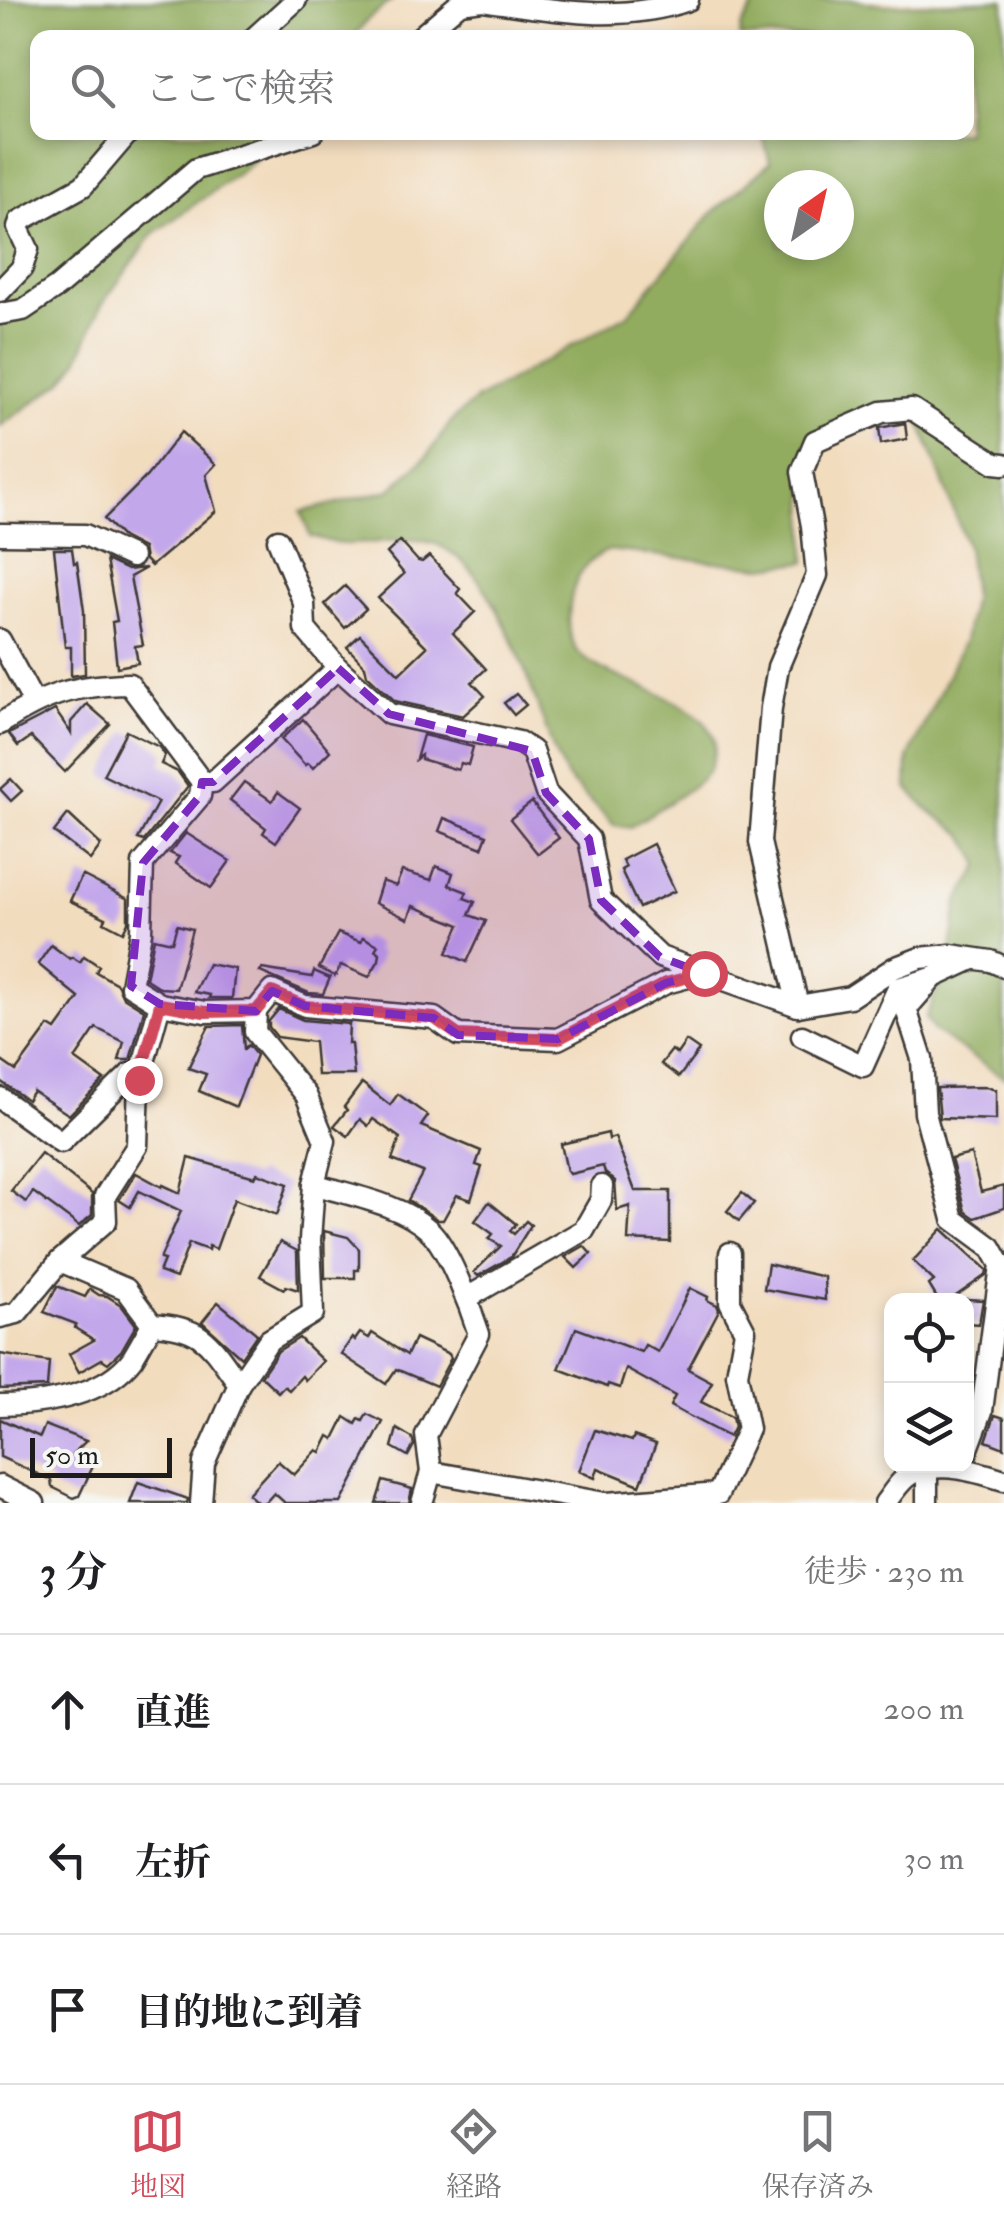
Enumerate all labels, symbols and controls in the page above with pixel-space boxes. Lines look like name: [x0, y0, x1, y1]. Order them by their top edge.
search box: [30, 30, 974, 140]
icon: search: [65, 58, 120, 113]
text: ここで検索: [145, 65, 335, 113]
north arrow: [764, 170, 854, 260]
route start: [682, 951, 728, 997]
route end: [117, 1058, 163, 1104]
map controls: [884, 1293, 974, 1473]
button: locate: [884, 1293, 974, 1383]
button: layers: [884, 1383, 974, 1473]
scale bar: [30, 1433, 172, 1478]
text: 50 m: [45, 1438, 99, 1473]
text: 3 分: [40, 1547, 107, 1599]
text: 徒歩 · 230 m: [804, 1552, 964, 1592]
icon: ahead: [40, 1682, 95, 1737]
text: 直進: [135, 1689, 211, 1737]
text: 200 m: [883, 1689, 964, 1729]
icon: left: [40, 1832, 95, 1887]
text: 左折: [135, 1839, 211, 1887]
text: 30 m: [904, 1839, 964, 1879]
icon: arrive: [40, 1982, 95, 2037]
text: 目的地に到着: [135, 1989, 363, 2037]
tab: 地図: [130, 2104, 186, 2205]
tab: 経路: [446, 2104, 502, 2205]
tab: 保存済み: [762, 2104, 874, 2205]

